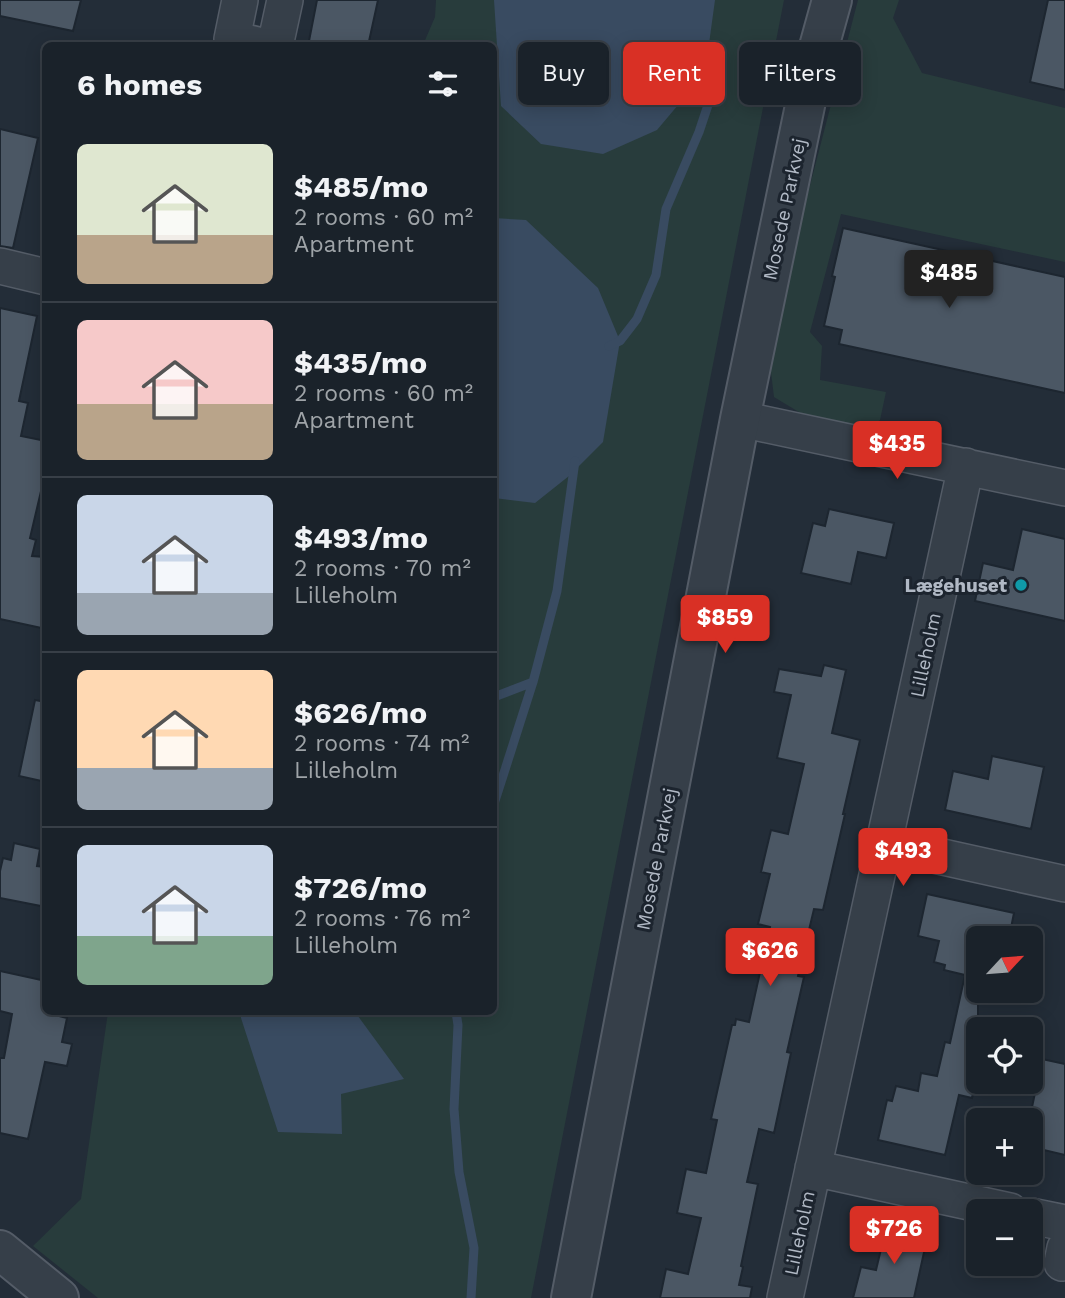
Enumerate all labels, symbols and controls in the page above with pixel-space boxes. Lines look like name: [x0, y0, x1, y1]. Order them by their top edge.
chip: Buy: [518, 42, 609, 105]
chip: Rent: [623, 42, 725, 105]
chip: Filters: [739, 42, 861, 105]
icon: filters: [424, 65, 462, 103]
text: 6 homes: [77, 67, 202, 102]
street label: Mosede Parkvej: [758, 136, 811, 282]
text: $485/mo: [294, 169, 428, 204]
icon: home: [133, 172, 217, 256]
text: 2 rooms · 60 m²: [294, 204, 473, 231]
text: Apartment: [294, 231, 414, 258]
pin: $485: [908, 250, 990, 310]
text: $485: [920, 259, 978, 286]
text: $435/mo: [294, 345, 427, 380]
icon: home: [133, 348, 217, 432]
text: 2 rooms · 60 m²: [294, 380, 473, 407]
text: Apartment: [294, 407, 414, 434]
pin: $435: [856, 421, 938, 481]
text: $435: [869, 430, 925, 457]
text: $493/mo: [294, 520, 428, 555]
icon: home: [133, 523, 217, 607]
text: 2 rooms · 70 m²: [294, 555, 471, 582]
place label: Lægehuset: [904, 574, 1008, 597]
marker: Lægehuset: [1013, 577, 1029, 593]
text: Lilleholm: [294, 582, 398, 609]
pin: $859: [684, 596, 766, 655]
text: $859: [697, 604, 753, 631]
street label: Lilleholm: [905, 611, 946, 700]
text: $626/mo: [294, 695, 427, 730]
icon: home: [133, 698, 217, 782]
text: 2 rooms · 74 m²: [294, 730, 469, 757]
text: Lilleholm: [294, 757, 398, 784]
street label: Mosede Parkvej: [631, 786, 682, 932]
pin: $493: [862, 828, 944, 888]
text: $493: [874, 837, 932, 864]
text: $726/mo: [294, 870, 427, 905]
icon: home: [133, 873, 217, 957]
text: 2 rooms · 76 m²: [294, 905, 470, 932]
north arrow: [966, 926, 1043, 1003]
map controls: [966, 926, 1043, 1276]
pin: $626: [729, 928, 811, 988]
text: Lilleholm: [294, 932, 398, 959]
text: $626: [742, 937, 798, 964]
button: locate: [966, 1017, 1043, 1094]
button: +: [966, 1108, 1043, 1185]
street label: Lilleholm: [779, 1189, 820, 1278]
button: −: [966, 1199, 1043, 1276]
pin: $726: [853, 1206, 935, 1266]
text: $726: [866, 1215, 922, 1242]

